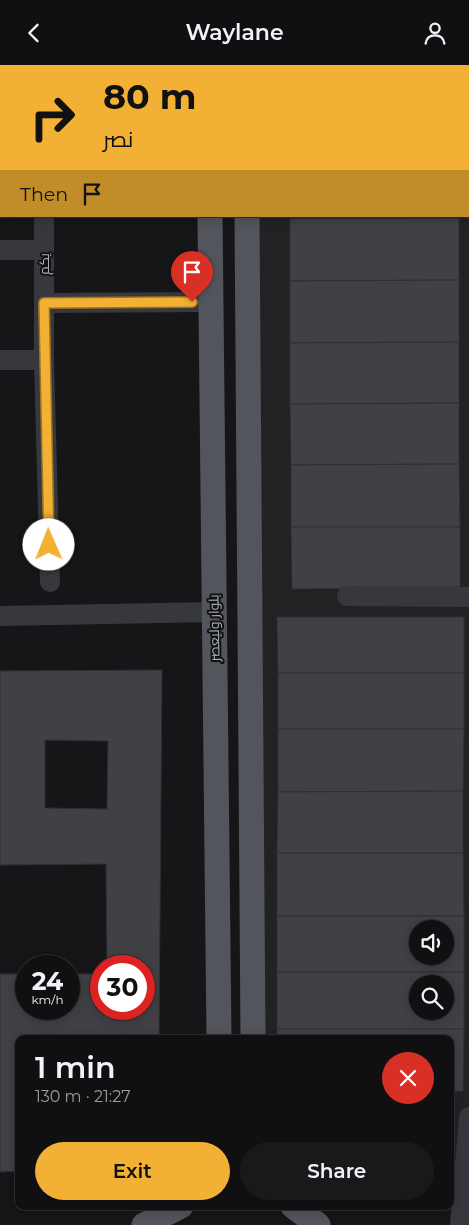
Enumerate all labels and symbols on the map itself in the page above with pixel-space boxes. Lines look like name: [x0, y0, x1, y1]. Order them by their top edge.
pin: [171, 251, 213, 302]
street label: یکم: [35, 253, 54, 275]
position arrow: [22, 518, 74, 570]
street label: بلوار ولیعصر: [204, 594, 224, 663]
speed limit sign: 30: [90, 955, 155, 1020]

